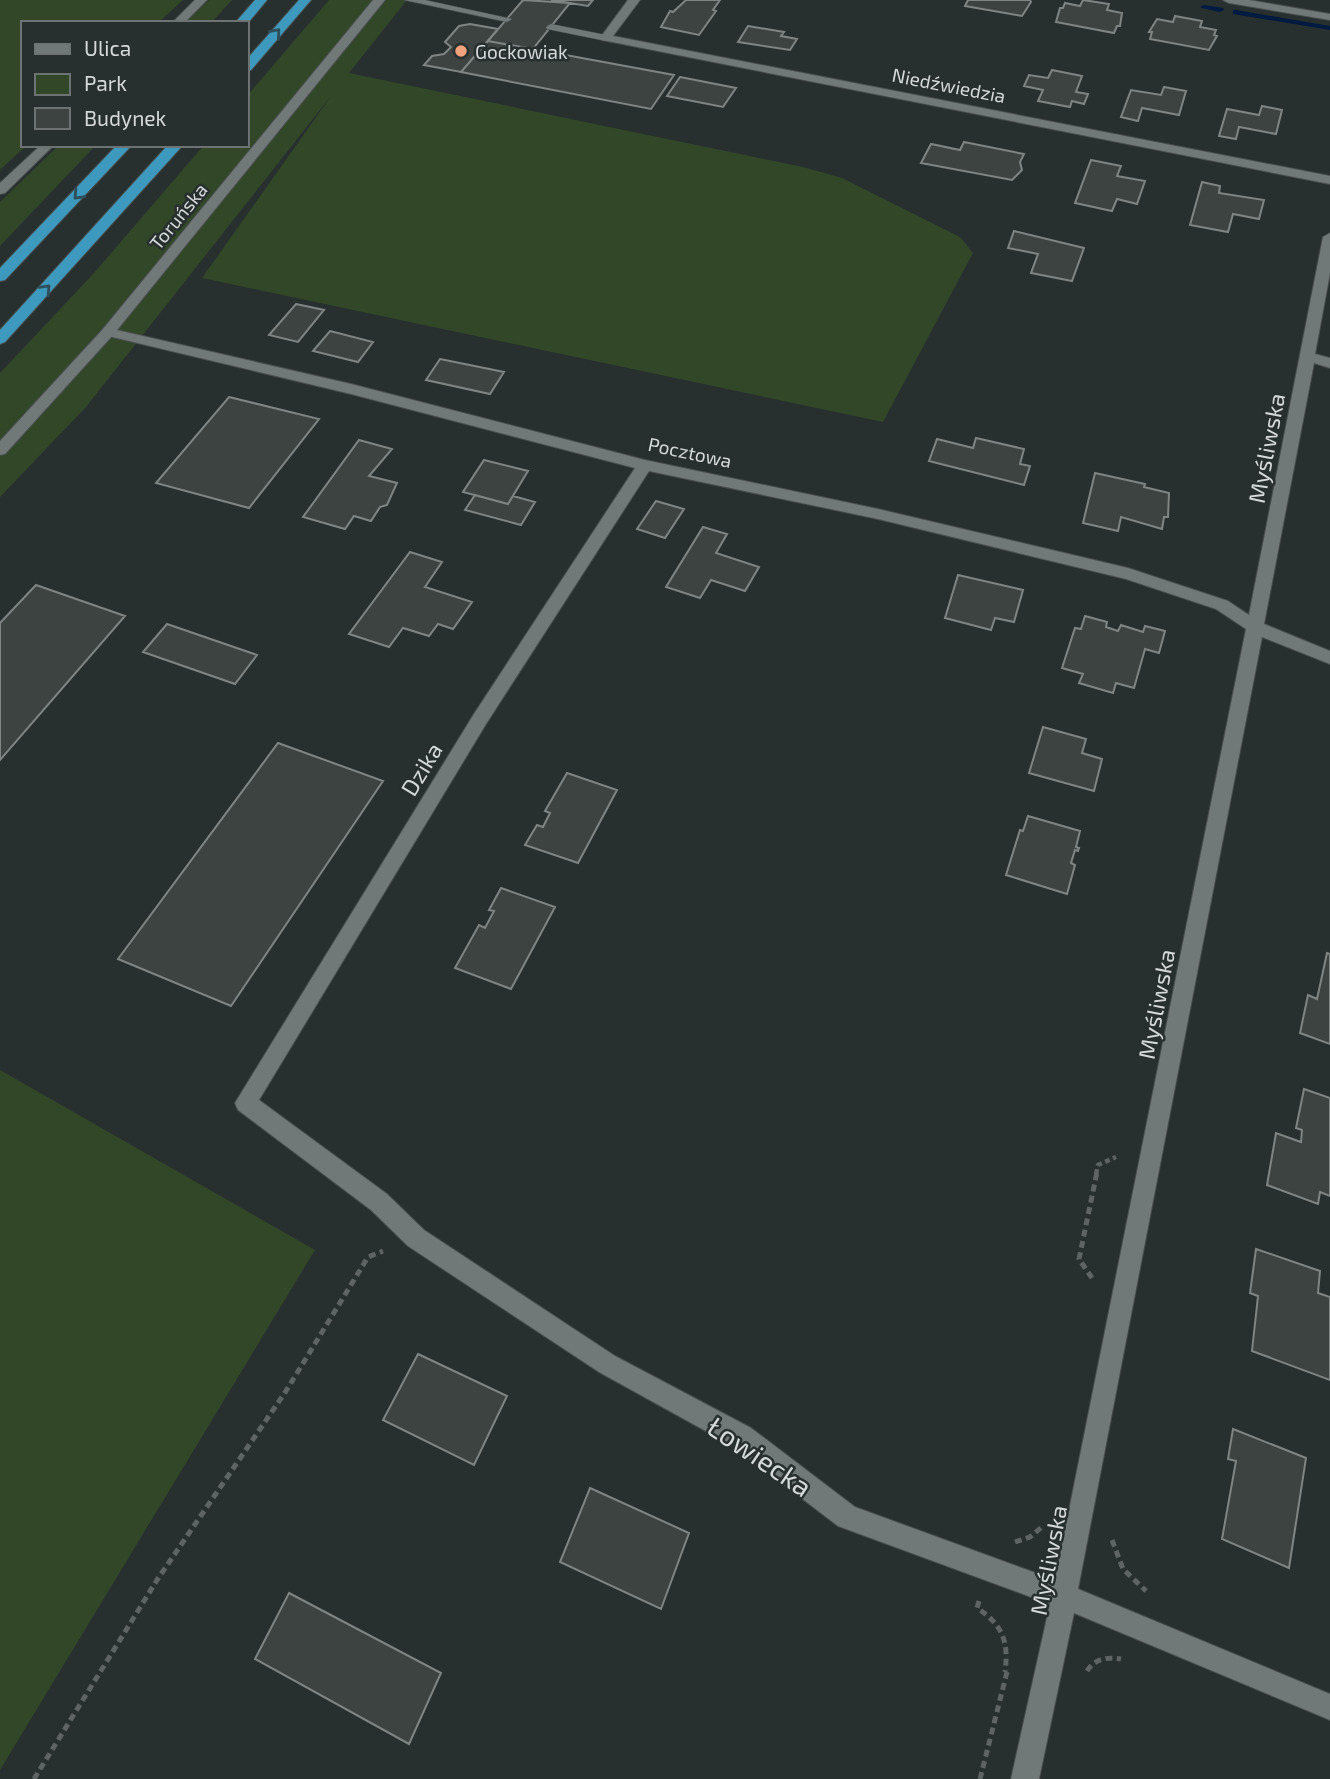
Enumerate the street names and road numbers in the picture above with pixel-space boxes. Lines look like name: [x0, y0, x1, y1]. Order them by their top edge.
street label: Niedźwiedzia: [890, 63, 1008, 107]
street label: Toruńska: [144, 178, 212, 254]
street label: Myśliwska: [1242, 391, 1290, 505]
street label: Pocztowa: [646, 432, 734, 472]
street label: Dzika: [394, 737, 448, 801]
street label: Myśliwska: [1132, 947, 1180, 1061]
street label: Łowiecka: [701, 1409, 819, 1503]
street label: Myśliwska: [1024, 1503, 1072, 1617]

